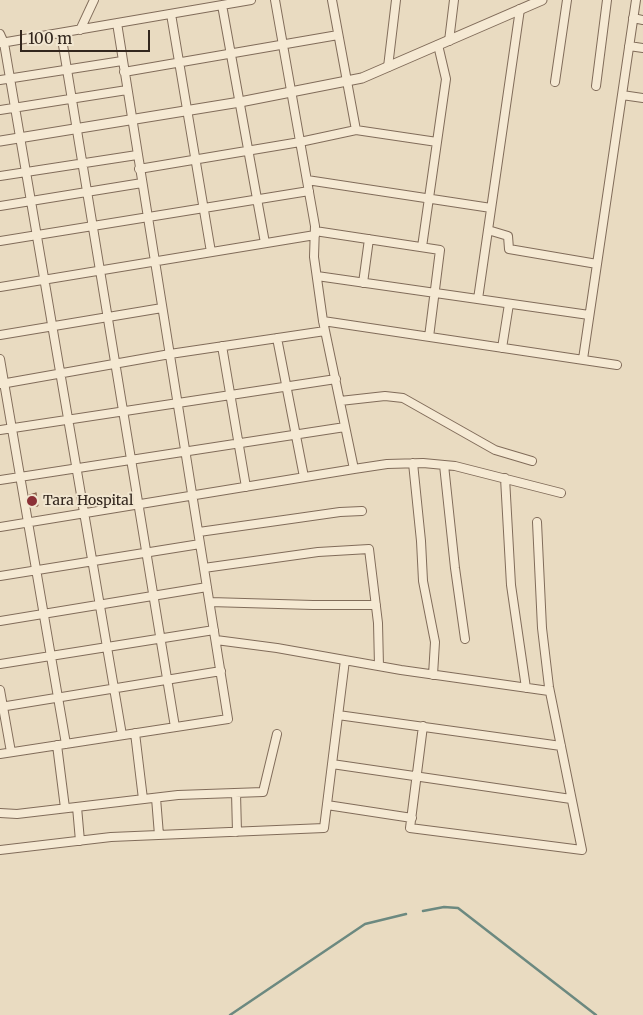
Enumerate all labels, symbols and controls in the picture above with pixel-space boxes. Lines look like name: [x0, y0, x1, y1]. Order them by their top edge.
scale bar: [22, 20, 152, 52]
text: 100 m: [28, 29, 72, 48]
place label: Tara Hospital: [43, 493, 133, 509]
marker: Tara Hospital: [25, 494, 39, 508]

